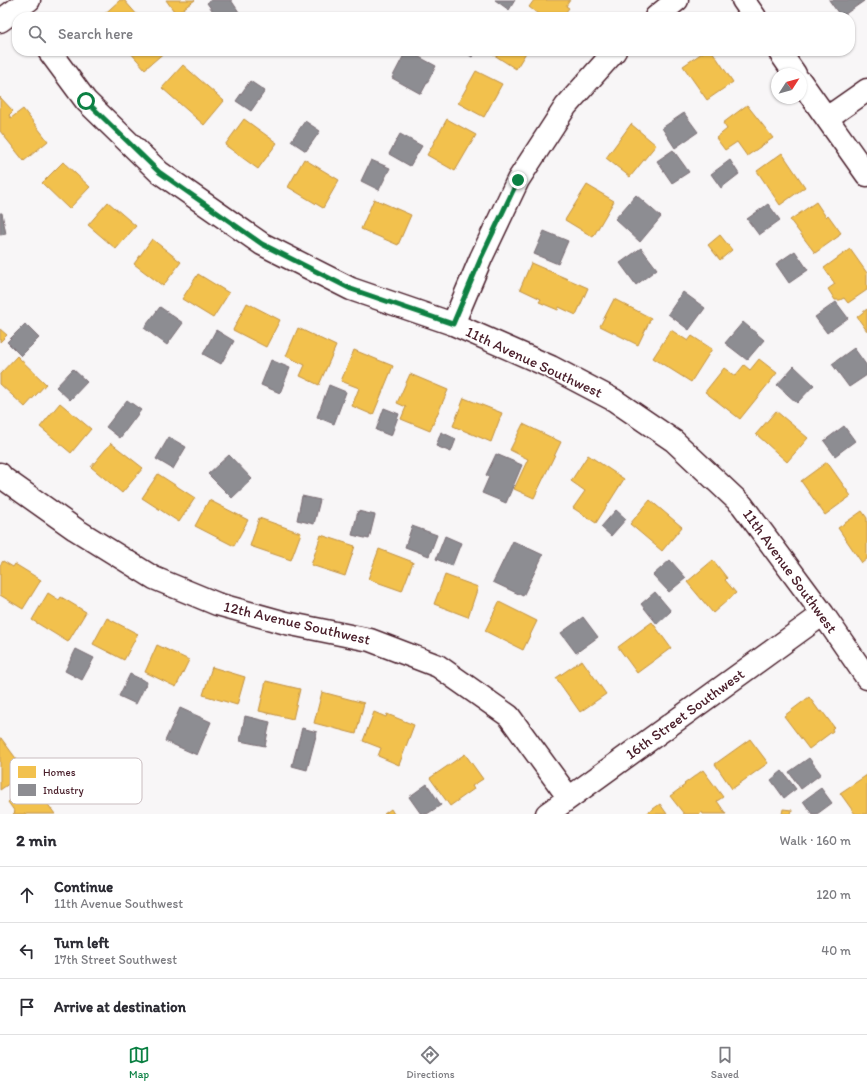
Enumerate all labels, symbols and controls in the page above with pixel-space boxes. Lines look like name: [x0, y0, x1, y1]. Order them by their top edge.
search box: [12, 12, 855, 56]
icon: search: [26, 23, 48, 45]
text: Search here: [58, 25, 133, 43]
north arrow: [771, 68, 807, 104]
route start: [77, 92, 95, 110]
route end: [509, 171, 527, 189]
street label: 11th Avenue Southwest: [463, 322, 606, 402]
street label: 11th Avenue Southwest: [739, 505, 841, 637]
street label: 12th Avenue Southwest: [222, 597, 372, 649]
street label: 16th Street Southwest: [622, 665, 748, 763]
legend: [10, 758, 142, 804]
text: Homes: [43, 766, 76, 779]
text: Industry: [43, 784, 85, 797]
text: 2 min: [16, 830, 56, 850]
text: Walk · 160 m: [780, 833, 851, 848]
text: Continue: [54, 878, 113, 896]
icon: ahead: [16, 884, 38, 906]
text: 120 m: [816, 887, 851, 902]
text: 11th Avenue Southwest: [54, 896, 183, 911]
text: Turn left: [54, 934, 109, 952]
icon: left: [16, 940, 38, 962]
text: 40 m: [821, 943, 851, 958]
text: 17th Street Southwest: [54, 952, 177, 967]
icon: arrive: [16, 996, 38, 1018]
text: Arrive at destination: [54, 998, 186, 1016]
tab: Map: [128, 1044, 150, 1081]
tab: Directions: [406, 1044, 455, 1081]
tab: Saved: [711, 1044, 739, 1081]

